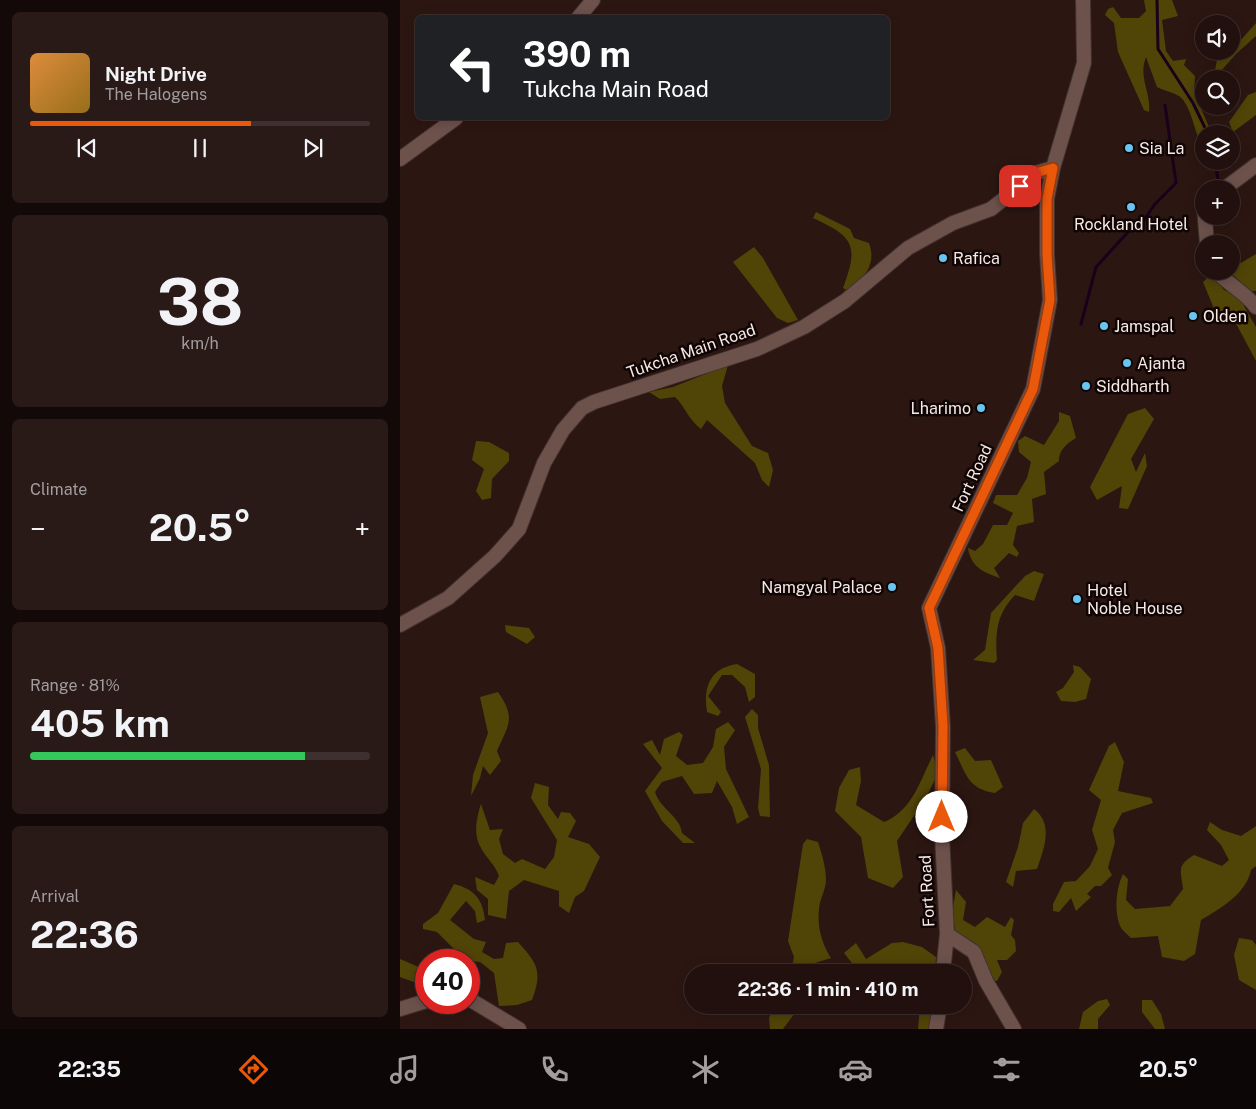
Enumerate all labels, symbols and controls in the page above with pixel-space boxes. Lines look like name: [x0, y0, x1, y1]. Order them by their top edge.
map controls: [1195, 15, 1240, 280]
button: sound: [1195, 15, 1240, 60]
text: 390 m: [523, 34, 631, 75]
icon: left: [440, 35, 505, 100]
text: Night Drive: [105, 63, 207, 85]
button: search: [1195, 70, 1240, 115]
text: Tukcha Main Road: [523, 76, 709, 102]
text: The Halogens: [105, 85, 207, 104]
button: layers: [1195, 125, 1240, 170]
icon: previous: [73, 134, 101, 162]
icon: pause: [186, 134, 214, 162]
icon: next: [299, 134, 327, 162]
place label: Sia La: [1139, 139, 1184, 158]
marker: Sia La: [1123, 142, 1135, 154]
pin: [999, 165, 1041, 207]
icon: arrive: [1006, 172, 1034, 200]
button: +: [1195, 180, 1240, 225]
marker: Rockland Hotel: [1125, 201, 1137, 213]
place label: Rockland Hotel: [1074, 215, 1188, 234]
button: −: [1195, 235, 1240, 280]
place label: Rafica: [953, 249, 1000, 268]
marker: Rafica: [937, 252, 949, 264]
text: 38: [157, 263, 243, 340]
place label: Olden: [1203, 307, 1247, 326]
marker: Olden: [1187, 310, 1199, 322]
place label: Jamspal: [1114, 317, 1174, 336]
street label: Tukcha Main Road: [624, 320, 758, 382]
marker: Jamspal: [1098, 320, 1110, 332]
text: km/h: [181, 334, 219, 353]
place label: Ajanta: [1137, 354, 1185, 373]
marker: Ajanta: [1121, 357, 1133, 369]
place label: Siddharth: [1096, 377, 1169, 396]
marker: Siddharth: [1080, 380, 1092, 392]
place label: Lharimo: [911, 399, 971, 418]
marker: Lharimo: [975, 402, 987, 414]
street label: Fort Road: [948, 441, 996, 515]
text: Climate: [30, 480, 87, 499]
text: 20.5°: [149, 505, 251, 550]
text: −: [30, 512, 46, 545]
text: +: [354, 512, 370, 545]
place label: Namgyal Palace: [761, 578, 882, 597]
marker: Namgyal Palace: [886, 581, 898, 593]
place label: Hotel Noble House: [1087, 581, 1182, 618]
marker: Hotel Noble House: [1071, 593, 1083, 605]
text: Range · 81%: [30, 676, 120, 695]
text: 405 km: [30, 701, 170, 746]
position arrow: [915, 790, 967, 842]
street label: Fort Road: [916, 854, 938, 928]
text: Arrival: [30, 887, 79, 906]
text: 22:36: [30, 912, 139, 957]
speed limit sign: 40: [415, 949, 480, 1014]
text: 22:36 · 1 min · 410 m: [737, 978, 919, 1000]
icon: directions: [236, 1052, 271, 1087]
icon: music: [387, 1052, 422, 1087]
icon: phone: [537, 1052, 572, 1087]
icon: climate: [688, 1052, 723, 1087]
icon: car: [838, 1052, 873, 1087]
icon: filters: [989, 1052, 1024, 1087]
text: 22:35: [58, 1056, 121, 1082]
text: 20.5°: [1139, 1056, 1198, 1082]

